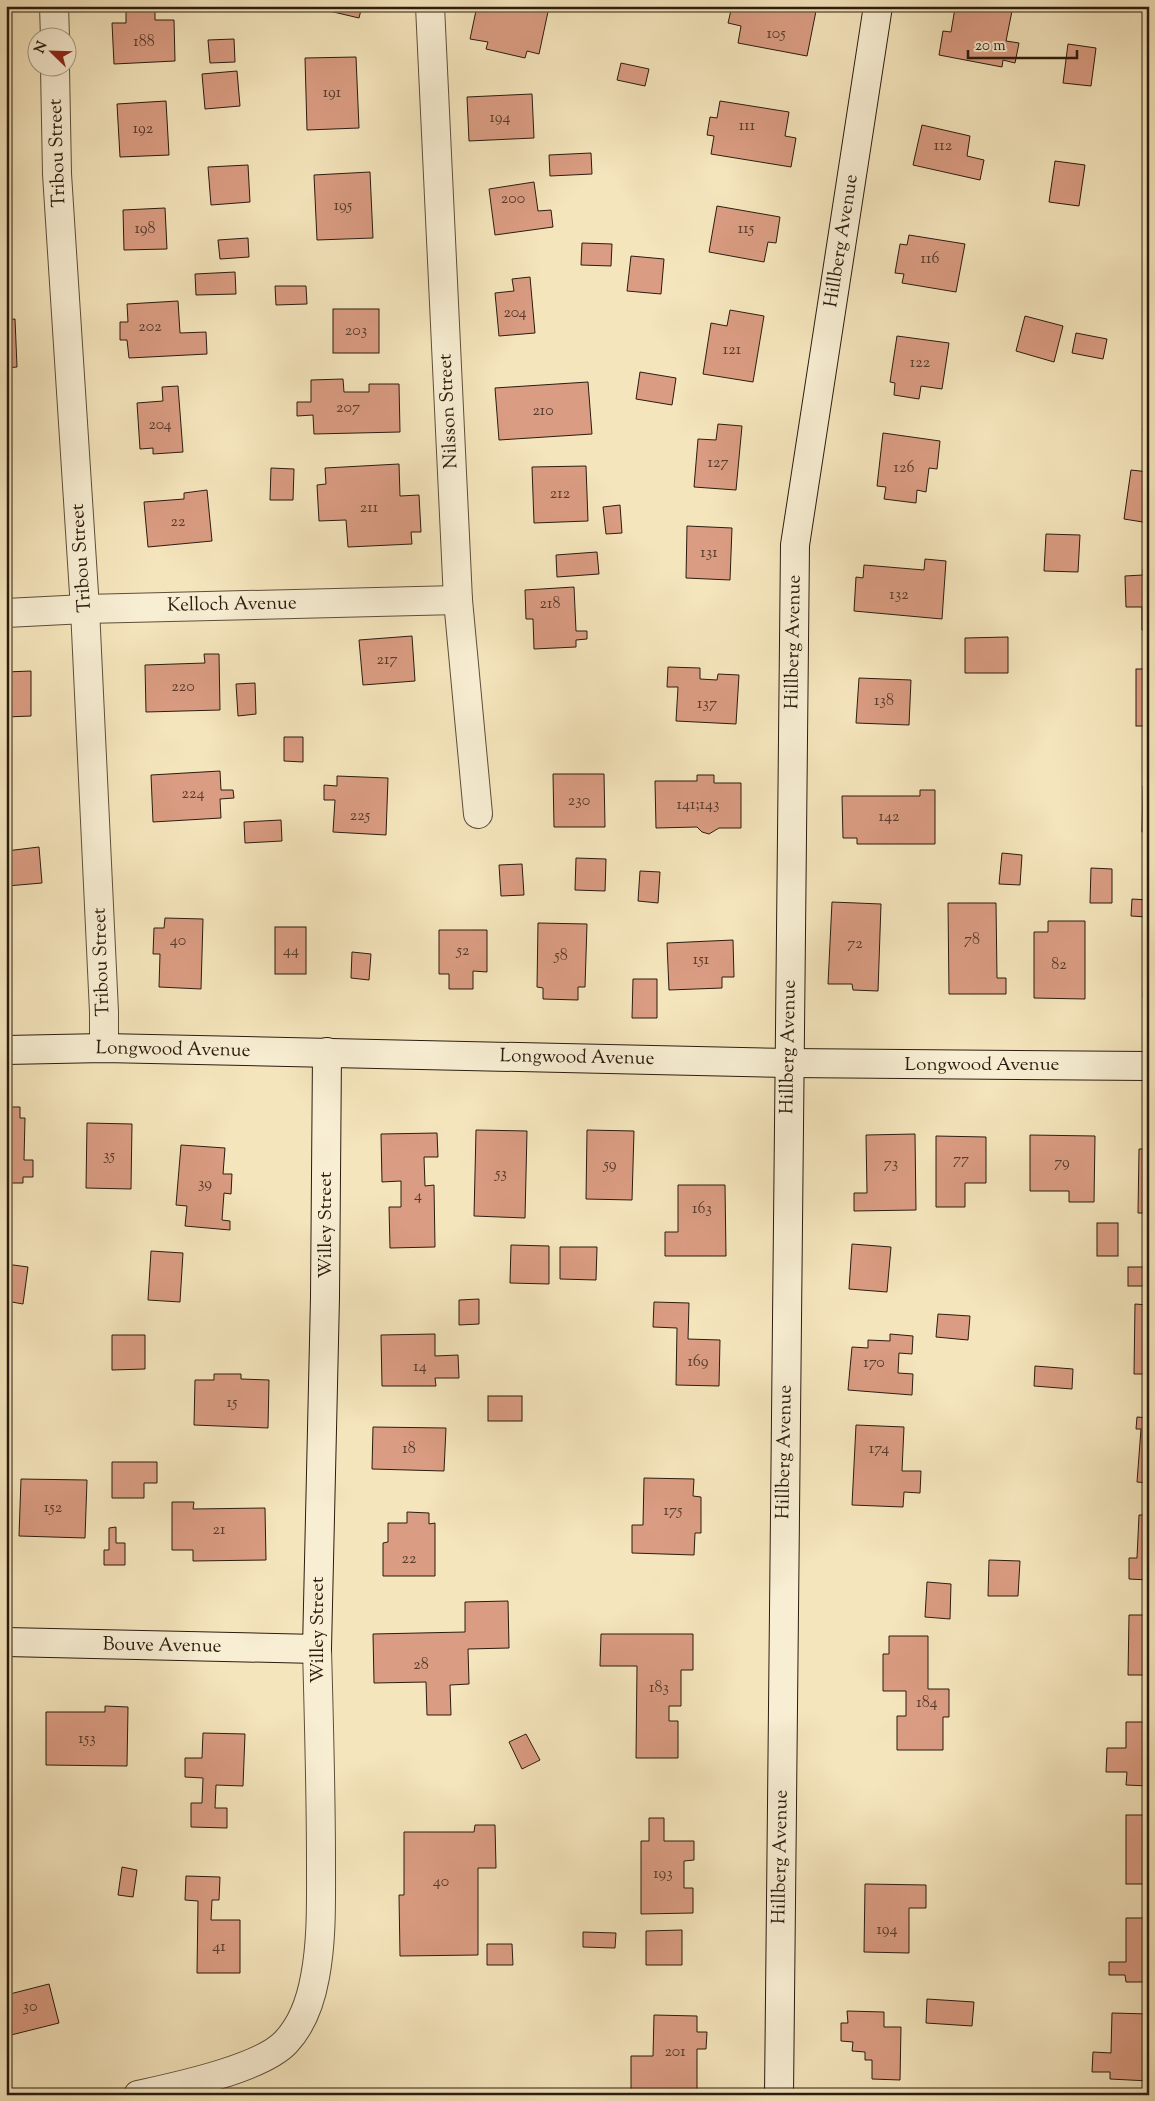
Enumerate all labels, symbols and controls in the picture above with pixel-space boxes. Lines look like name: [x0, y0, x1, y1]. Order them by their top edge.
house number: 105: [766, 23, 786, 46]
north arrow: [28, 28, 78, 78]
scale bar: [968, 28, 1076, 60]
house number: 188: [133, 31, 155, 54]
text: 20 m: [975, 36, 1006, 57]
text: N: [30, 39, 53, 57]
house number: 191: [323, 82, 342, 105]
street label: Tribou Street: [43, 98, 73, 208]
house number: 194: [489, 107, 511, 130]
house number: 111: [739, 115, 756, 138]
house number: 192: [133, 118, 154, 141]
house number: 112: [934, 135, 953, 158]
street label: Hillberg Avenue: [818, 172, 866, 309]
house number: 200: [501, 188, 525, 211]
house number: 195: [334, 195, 353, 218]
house number: 198: [134, 218, 156, 241]
house number: 115: [738, 218, 755, 241]
house number: 116: [921, 248, 939, 271]
house number: 204: [503, 302, 527, 325]
house number: 202: [138, 316, 162, 339]
house number: 203: [345, 320, 367, 343]
house number: 121: [723, 339, 742, 362]
street label: Nilsson Street: [432, 352, 466, 469]
house number: 122: [910, 352, 931, 375]
house number: 207: [336, 397, 360, 420]
house number: 210: [532, 400, 554, 423]
house number: 204: [148, 414, 172, 437]
house number: 127: [708, 452, 728, 475]
house number: 126: [894, 457, 914, 480]
house number: 212: [550, 483, 571, 506]
house number: 211: [360, 497, 379, 520]
street label: Tribou Street: [65, 502, 99, 613]
house number: 22: [171, 511, 186, 534]
house number: 131: [700, 542, 718, 565]
street label: Hillberg Avenue: [779, 574, 809, 709]
house number: 132: [889, 584, 909, 607]
street label: Kelloch Avenue: [167, 590, 297, 620]
house number: 218: [540, 593, 560, 616]
house number: 217: [377, 649, 397, 672]
house number: 220: [171, 676, 195, 699]
house number: 138: [874, 690, 894, 713]
house number: 137: [697, 693, 717, 716]
house number: 224: [181, 783, 205, 806]
house number: 230: [568, 790, 590, 813]
house number: 141;143: [676, 794, 720, 817]
house number: 225: [350, 805, 371, 828]
house number: 142: [879, 806, 900, 829]
street label: Tribou Street: [87, 907, 117, 1017]
house number: 78: [964, 929, 980, 952]
house number: 40: [170, 930, 186, 953]
house number: 72: [847, 933, 863, 956]
house number: 44: [283, 940, 299, 963]
house number: 52: [456, 940, 470, 963]
house number: 58: [553, 945, 568, 968]
house number: 151: [693, 949, 710, 972]
house number: 82: [1051, 954, 1067, 977]
street label: Hillberg Avenue: [774, 979, 804, 1114]
street label: Longwood Avenue: [95, 1035, 251, 1065]
street label: Longwood Avenue: [499, 1043, 655, 1073]
street label: Longwood Avenue: [905, 1052, 1060, 1079]
house number: 35: [103, 1145, 115, 1168]
house number: 77: [953, 1149, 969, 1172]
house number: 79: [1054, 1152, 1070, 1175]
house number: 73: [884, 1153, 898, 1176]
house number: 59: [602, 1154, 617, 1177]
house number: 53: [494, 1163, 507, 1186]
street label: Willey Street: [313, 1171, 340, 1278]
house number: 39: [198, 1173, 212, 1196]
house number: 4: [414, 1185, 422, 1208]
house number: 163: [692, 1198, 712, 1221]
house number: 169: [687, 1351, 709, 1374]
house number: 170: [863, 1352, 885, 1375]
house number: 14: [413, 1356, 427, 1379]
street label: Hillberg Avenue: [770, 1384, 800, 1519]
house number: 15: [227, 1392, 238, 1415]
house number: 18: [402, 1438, 416, 1461]
house number: 174: [869, 1438, 889, 1461]
house number: 152: [44, 1497, 63, 1520]
house number: 175: [664, 1500, 683, 1523]
house number: 21: [213, 1519, 226, 1542]
house number: 22: [402, 1548, 417, 1571]
street label: Willey Street: [305, 1576, 332, 1683]
street label: Bouve Avenue: [102, 1631, 222, 1661]
house number: 28: [413, 1654, 429, 1677]
house number: 183: [649, 1677, 669, 1700]
house number: 184: [916, 1692, 938, 1715]
house number: 153: [78, 1728, 96, 1751]
street label: Hillberg Avenue: [766, 1789, 796, 1924]
house number: 193: [653, 1863, 673, 1886]
house number: 40: [433, 1871, 449, 1894]
house number: 194: [876, 1919, 898, 1942]
house number: 41: [212, 1936, 226, 1959]
house number: 30: [23, 1996, 37, 2019]
house number: 201: [664, 2041, 686, 2064]

